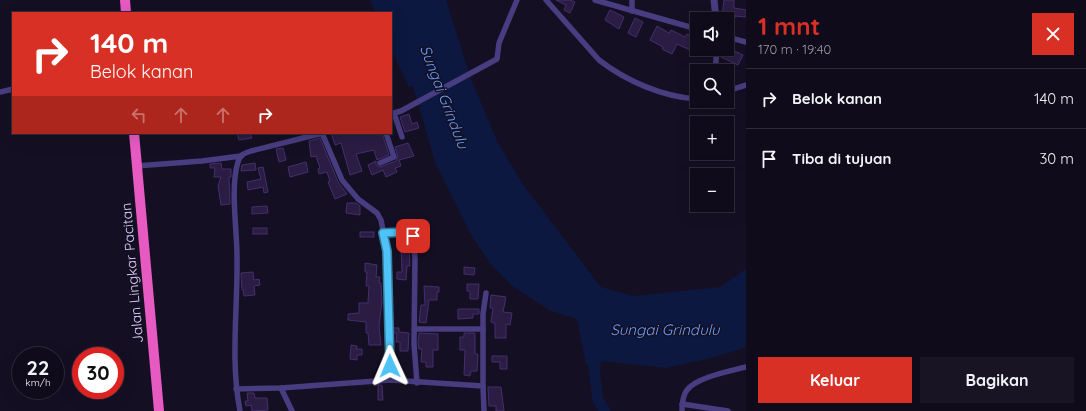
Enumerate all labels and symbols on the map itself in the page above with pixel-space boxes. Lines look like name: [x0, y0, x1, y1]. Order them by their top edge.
water label: Sungai Grindulu: [416, 42, 473, 153]
street label: Jalan Lingkar Pacitan: [117, 202, 147, 344]
pin: [396, 219, 430, 253]
water label: Sungai Grindulu: [610, 320, 721, 339]
position arrow: [369, 345, 411, 387]
speed limit sign: 30: [72, 347, 124, 399]

